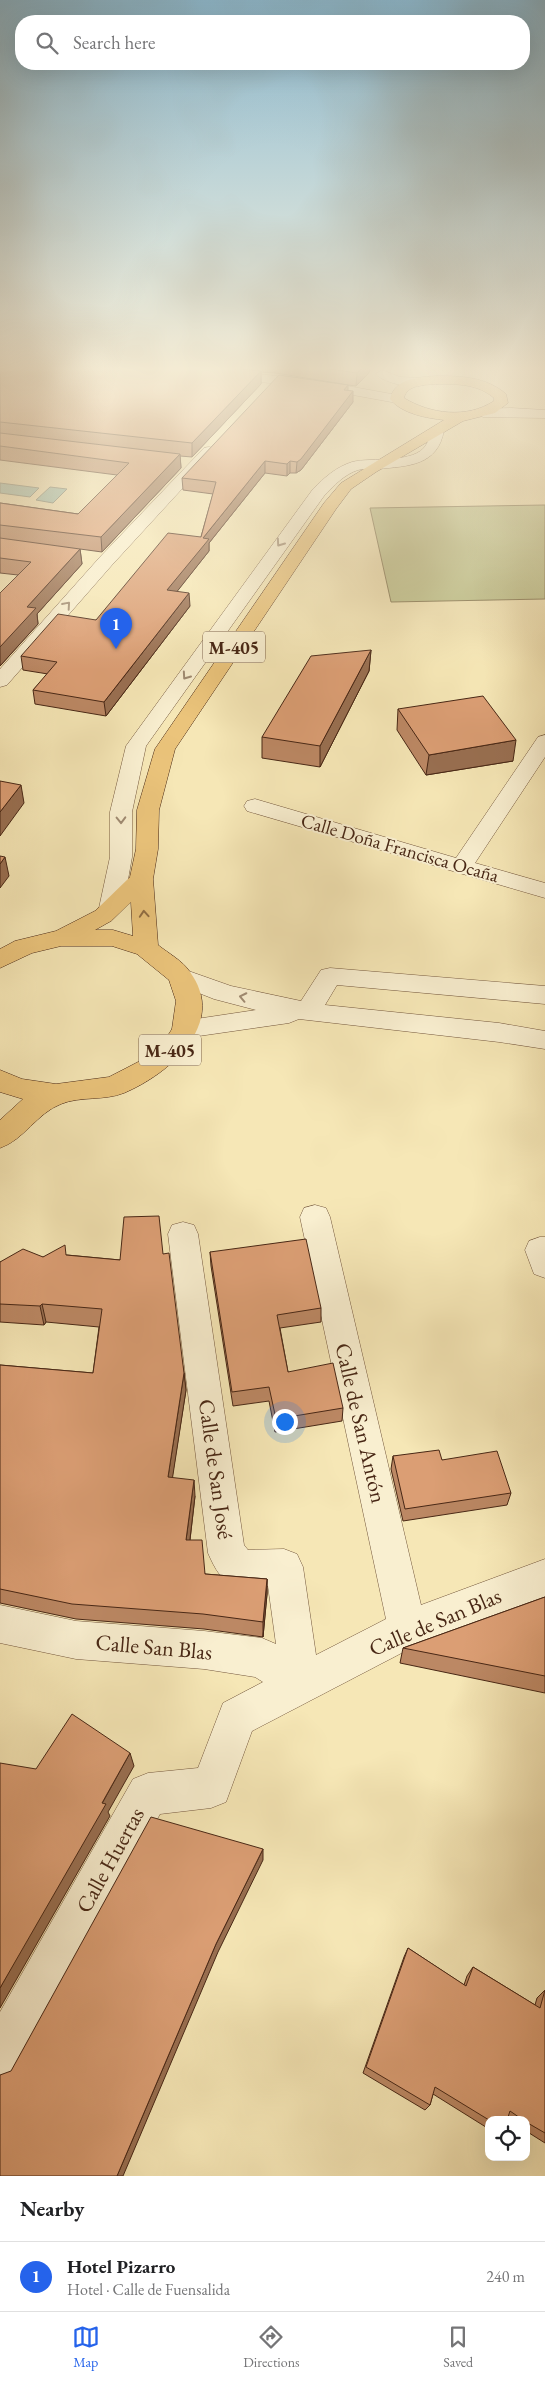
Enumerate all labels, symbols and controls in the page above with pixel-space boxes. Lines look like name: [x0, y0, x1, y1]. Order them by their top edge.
search box: [15, 15, 530, 70]
icon: search: [33, 29, 61, 57]
text: Search here: [73, 30, 155, 55]
one-way arrow: [277, 537, 286, 547]
one-way arrow: [61, 602, 70, 611]
pin: 1: [100, 608, 132, 649]
road number: M-405: [203, 632, 265, 662]
one-way arrow: [183, 670, 192, 680]
street label: Calle Doña Francisca Ocaña: [298, 808, 502, 888]
one-way arrow: [116, 817, 126, 825]
one-way arrow: [138, 909, 149, 917]
one-way arrow: [239, 992, 248, 1003]
road number: M-405: [139, 1034, 201, 1066]
street label: Calle de San Antón: [328, 1340, 394, 1506]
street label: Calle de San José: [192, 1397, 240, 1541]
your location: [272, 1409, 298, 1435]
street label: Calle de San Blas: [364, 1581, 506, 1663]
street label: Calle San Blas: [94, 1627, 214, 1667]
street label: Calle Huertas: [69, 1802, 151, 1918]
map controls: [485, 2116, 530, 2161]
button: locate: [485, 2116, 530, 2161]
text: Nearby: [20, 2195, 84, 2222]
text: Hotel Pizarro: [67, 2254, 175, 2279]
text: 1: [32, 2266, 40, 2287]
text: 240 m: [486, 2266, 525, 2287]
text: Hotel · Calle de Fuensalida: [67, 2279, 230, 2300]
tab: Map: [72, 2323, 100, 2371]
tab: Directions: [243, 2323, 300, 2371]
tab: Saved: [443, 2323, 473, 2371]

